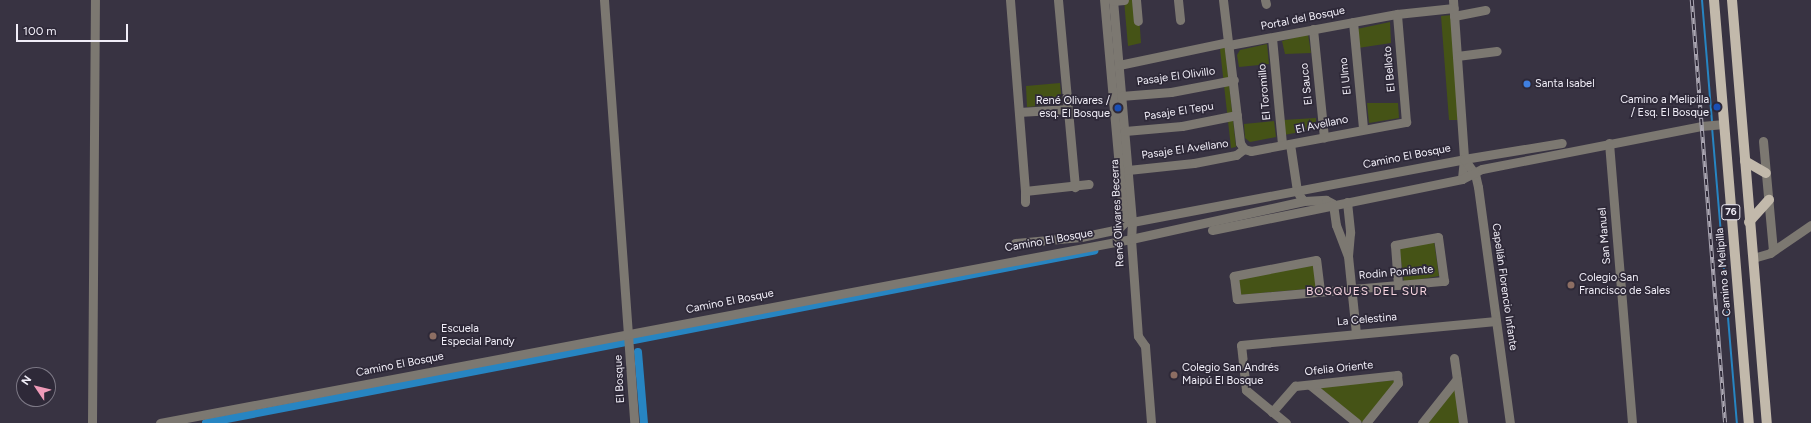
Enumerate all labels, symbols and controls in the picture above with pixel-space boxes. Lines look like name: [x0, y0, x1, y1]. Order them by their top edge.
street label: Portal del Bosque: [1260, 4, 1346, 34]
scale bar: [18, 16, 130, 42]
text: 100 m: [23, 24, 57, 38]
street label: El Belloto: [1381, 45, 1399, 93]
street label: El Ulmo: [1337, 57, 1355, 95]
street label: El Sauco: [1298, 62, 1316, 106]
street label: El Toromillo: [1256, 63, 1274, 121]
street label: Pasaje El Olivillo: [1136, 65, 1216, 89]
place label: Santa Isabel: [1535, 77, 1595, 91]
marker: Santa Isabel: [1522, 79, 1532, 89]
place label: Camino a Melipilla / Esq. El Bosque: [1620, 94, 1709, 120]
place label: René Olivares / esq. El Bosque: [1036, 95, 1110, 121]
street label: Pasaje El Tepu: [1143, 100, 1215, 124]
marker: Camino a Melipilla / Esq. El Bosque: [1712, 102, 1722, 112]
marker: René Olivares / esq. El Bosque: [1113, 103, 1123, 113]
street label: El Avellano: [1294, 113, 1350, 137]
street label: Pasaje El Avellano: [1141, 137, 1229, 163]
street label: Camino El Bosque: [1362, 142, 1452, 172]
street label: René Olivares Becerra: [1109, 159, 1127, 267]
road number: 76: [1721, 204, 1741, 220]
street label: San Manuel: [1596, 207, 1614, 265]
street label: Capellán Florencio Infante: [1489, 222, 1519, 352]
street label: Camino El Bosque: [1004, 227, 1094, 255]
street label: Camino a Melipilla: [1714, 227, 1734, 317]
street label: Rodin Poniente: [1358, 263, 1434, 283]
place label: Colegio San Francisco de Sales: [1579, 272, 1670, 298]
marker: Colegio San Francisco de Sales: [1566, 280, 1576, 290]
district label: BOSQUES DEL SUR: [1306, 285, 1428, 299]
street label: Camino El Bosque: [685, 287, 775, 317]
street label: La Celestina: [1337, 311, 1397, 329]
place label: Escuela Especial Pandy: [441, 323, 515, 349]
marker: Escuela Especial Pandy: [428, 331, 438, 341]
street label: Camino El Bosque: [355, 350, 445, 380]
street label: El Bosque: [612, 354, 628, 404]
street label: Ofelia Oriente: [1304, 359, 1374, 379]
place label: Colegio San Andrés Maipú El Bosque: [1182, 362, 1279, 388]
north arrow: [16, 367, 56, 407]
marker: Colegio San Andrés Maipú El Bosque: [1169, 370, 1179, 380]
text: N: [19, 373, 34, 388]

